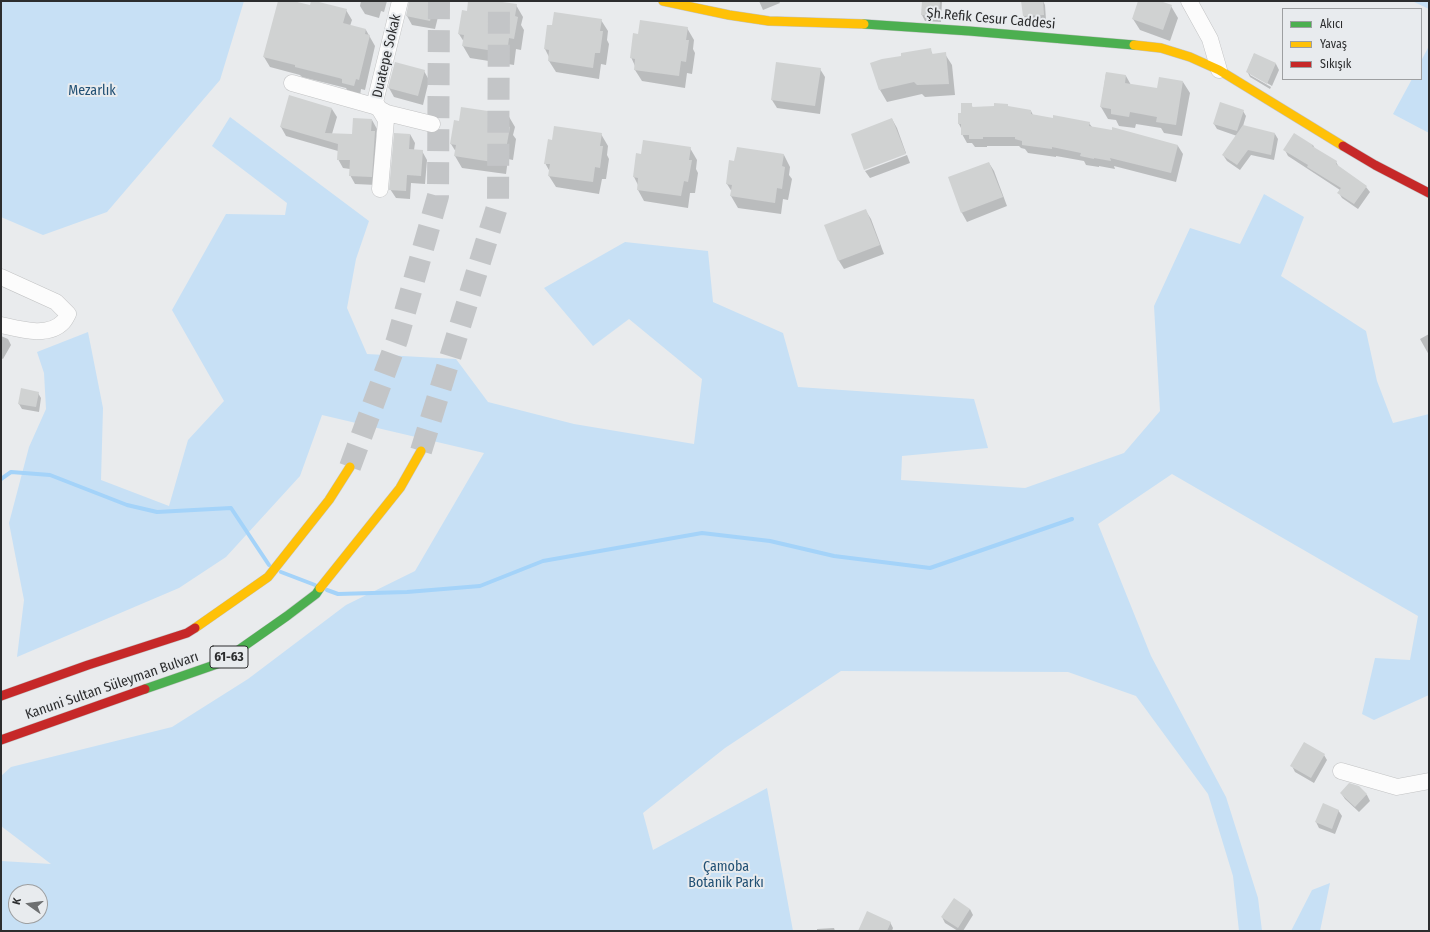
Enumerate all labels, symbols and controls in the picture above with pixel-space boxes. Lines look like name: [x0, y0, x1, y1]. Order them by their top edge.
street label: Şh.Refik Cesur Caddesi: [926, 5, 1056, 33]
legend: [1282, 8, 1422, 80]
street label: Duatepe Sokak: [369, 13, 405, 99]
text: Akıcı: [1320, 17, 1343, 31]
text: Yavaş: [1320, 37, 1347, 51]
text: Sıkışık: [1320, 57, 1351, 71]
park label: Mezarlık: [68, 83, 116, 99]
road number: 61-63: [210, 646, 248, 668]
street label: Kanuni Sultan Süleyman Bulvarı: [23, 648, 201, 724]
park label: Çamoba Botanik Parkı: [688, 859, 764, 892]
north arrow: [8, 884, 48, 924]
text: K: [10, 897, 24, 906]

